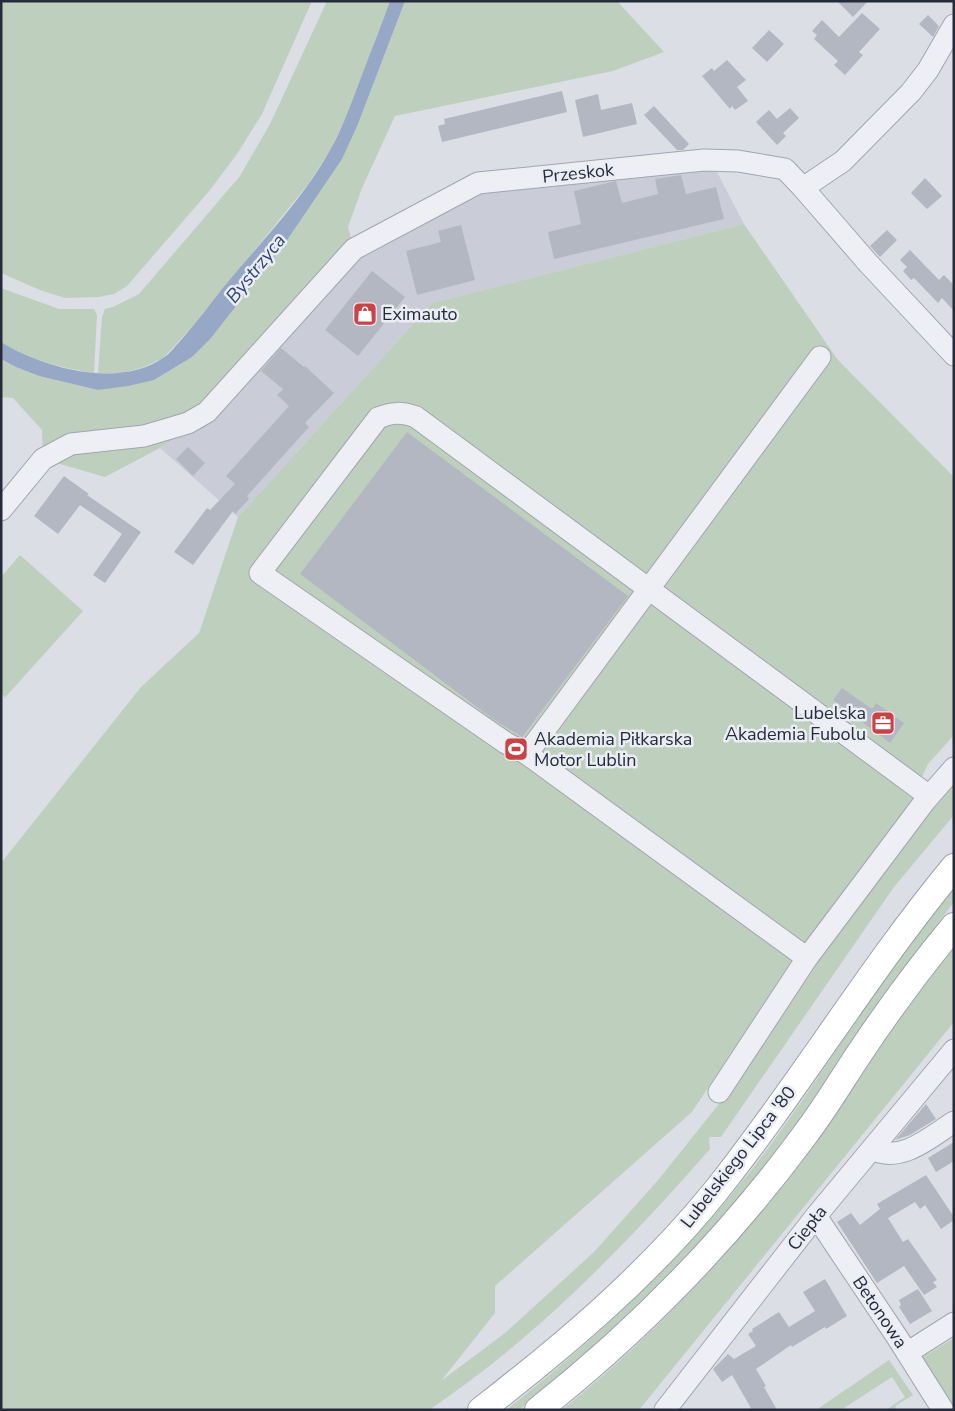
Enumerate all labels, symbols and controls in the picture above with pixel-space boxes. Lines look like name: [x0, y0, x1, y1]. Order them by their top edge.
street label: Przeskok: [541, 157, 616, 189]
water label: Bystrzyca: [220, 229, 292, 309]
shop icon: Eximauto: [352, 301, 378, 327]
place label: Eximauto: [382, 302, 457, 326]
place label: Lubelska Akademia Fubolu: [725, 701, 866, 746]
office icon: Lubelska Akademia Fubolu: [870, 710, 896, 736]
place label: Akademia Piłkarska Motor Lublin: [534, 727, 692, 772]
sports icon: Akademia Piłkarska Motor Lublin: [503, 736, 529, 762]
street label: Lubelskiego Lipca '80: [675, 1081, 801, 1233]
street label: Ciepła: [782, 1200, 832, 1256]
street label: Betonowa: [847, 1271, 913, 1353]

